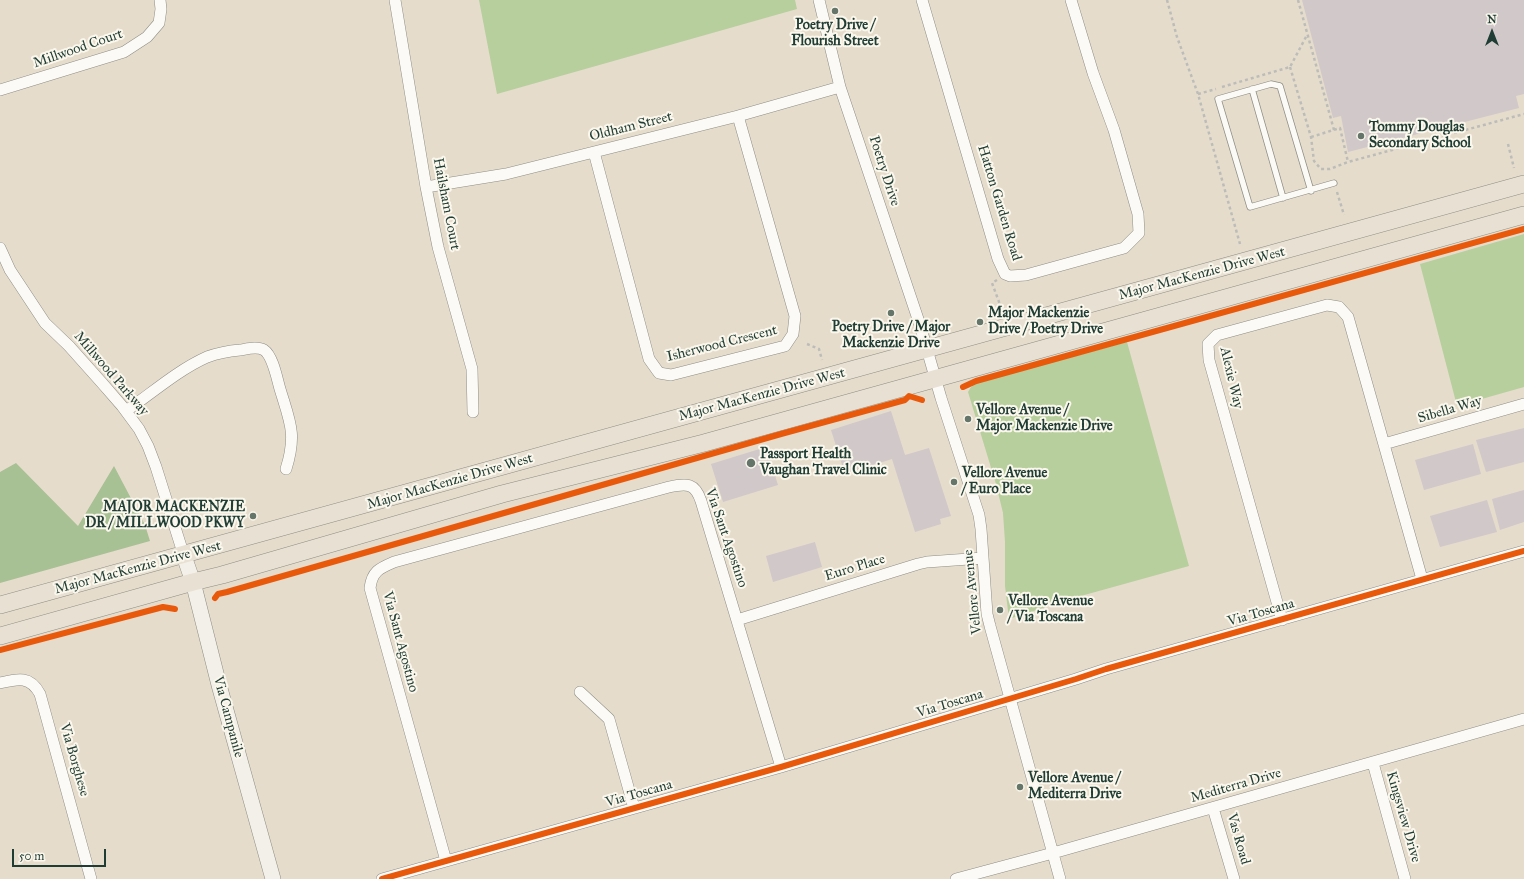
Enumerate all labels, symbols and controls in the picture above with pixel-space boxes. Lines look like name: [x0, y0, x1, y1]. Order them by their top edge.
marker: Poetry Drive / Flourish Street: [830, 6, 840, 16]
north arrow: [1472, 12, 1512, 52]
text: N: [1487, 13, 1497, 26]
place label: Poetry Drive / Flourish Street: [791, 18, 879, 50]
street label: Millwood Court: [31, 26, 125, 72]
street label: Oldham Street: [588, 109, 674, 145]
place label: Tommy Douglas Secondary School: [1369, 120, 1471, 152]
marker: Tommy Douglas Secondary School: [1356, 131, 1366, 141]
street label: Poetry Drive: [865, 134, 903, 208]
street label: Hatton Garden Road: [973, 143, 1025, 263]
street label: Hailsham Court: [429, 156, 463, 252]
street label: Major MacKenzie Drive West: [1117, 244, 1287, 304]
place label: Major Mackenzie Drive / Poetry Drive: [988, 306, 1103, 338]
marker: Poetry Drive / Major Mackenzie Drive: [886, 308, 896, 318]
marker: Major Mackenzie Drive / Poetry Drive: [975, 317, 985, 327]
place label: Poetry Drive / Major Mackenzie Drive: [832, 320, 950, 352]
street label: Isherwood Crescent: [665, 322, 779, 366]
street label: Millwood Parkway: [70, 329, 152, 419]
street label: Alexie Way: [1216, 346, 1246, 410]
street label: Major MacKenzie Drive West: [677, 365, 847, 425]
street label: Sibella Way: [1416, 393, 1484, 427]
place label: Vellore Avenue / Major Mackenzie Drive: [976, 403, 1113, 436]
marker: Vellore Avenue / Major Mackenzie Drive: [963, 414, 973, 424]
place label: Passport Health Vaughan Travel Clinic: [760, 447, 887, 480]
street label: Major MacKenzie Drive West: [365, 450, 535, 514]
marker: Passport Health Vaughan Travel Clinic: [745, 457, 757, 469]
place label: Vellore Avenue / Euro Place: [962, 466, 1047, 498]
marker: Vellore Avenue / Euro Place: [949, 477, 959, 487]
street label: Via Sant Agostino: [701, 486, 751, 590]
place label: MAJOR MACKENZIE DR / MILLWOOD PKWY: [85, 500, 245, 532]
marker: MAJOR MACKENZIE DR / MILLWOOD PKWY: [248, 511, 258, 521]
street label: Major MacKenzie Drive West: [53, 538, 223, 598]
street label: Vellore Avenue: [960, 549, 986, 635]
street label: Euro Place: [823, 551, 887, 585]
street label: Via Sant Agostino: [378, 590, 422, 694]
place label: Vellore Avenue / Via Toscana: [1008, 594, 1093, 626]
street label: Via Toscana: [1226, 595, 1296, 631]
marker: Vellore Avenue / Via Toscana: [995, 605, 1005, 615]
street label: Via Campanile: [209, 674, 247, 760]
street label: Via Toscana: [915, 686, 985, 722]
street label: Via Borghese: [56, 722, 92, 798]
street label: Mediterra Drive: [1189, 765, 1283, 807]
street label: Kingsview Drive: [1382, 770, 1424, 864]
place label: Vellore Avenue / Mediterra Drive: [1028, 771, 1122, 804]
street label: Via Toscana: [604, 776, 674, 812]
marker: Vellore Avenue / Mediterra Drive: [1015, 782, 1025, 792]
street label: Vas Road: [1223, 811, 1253, 867]
scale bar: [14, 841, 108, 867]
text: 50 m: [19, 849, 44, 863]

